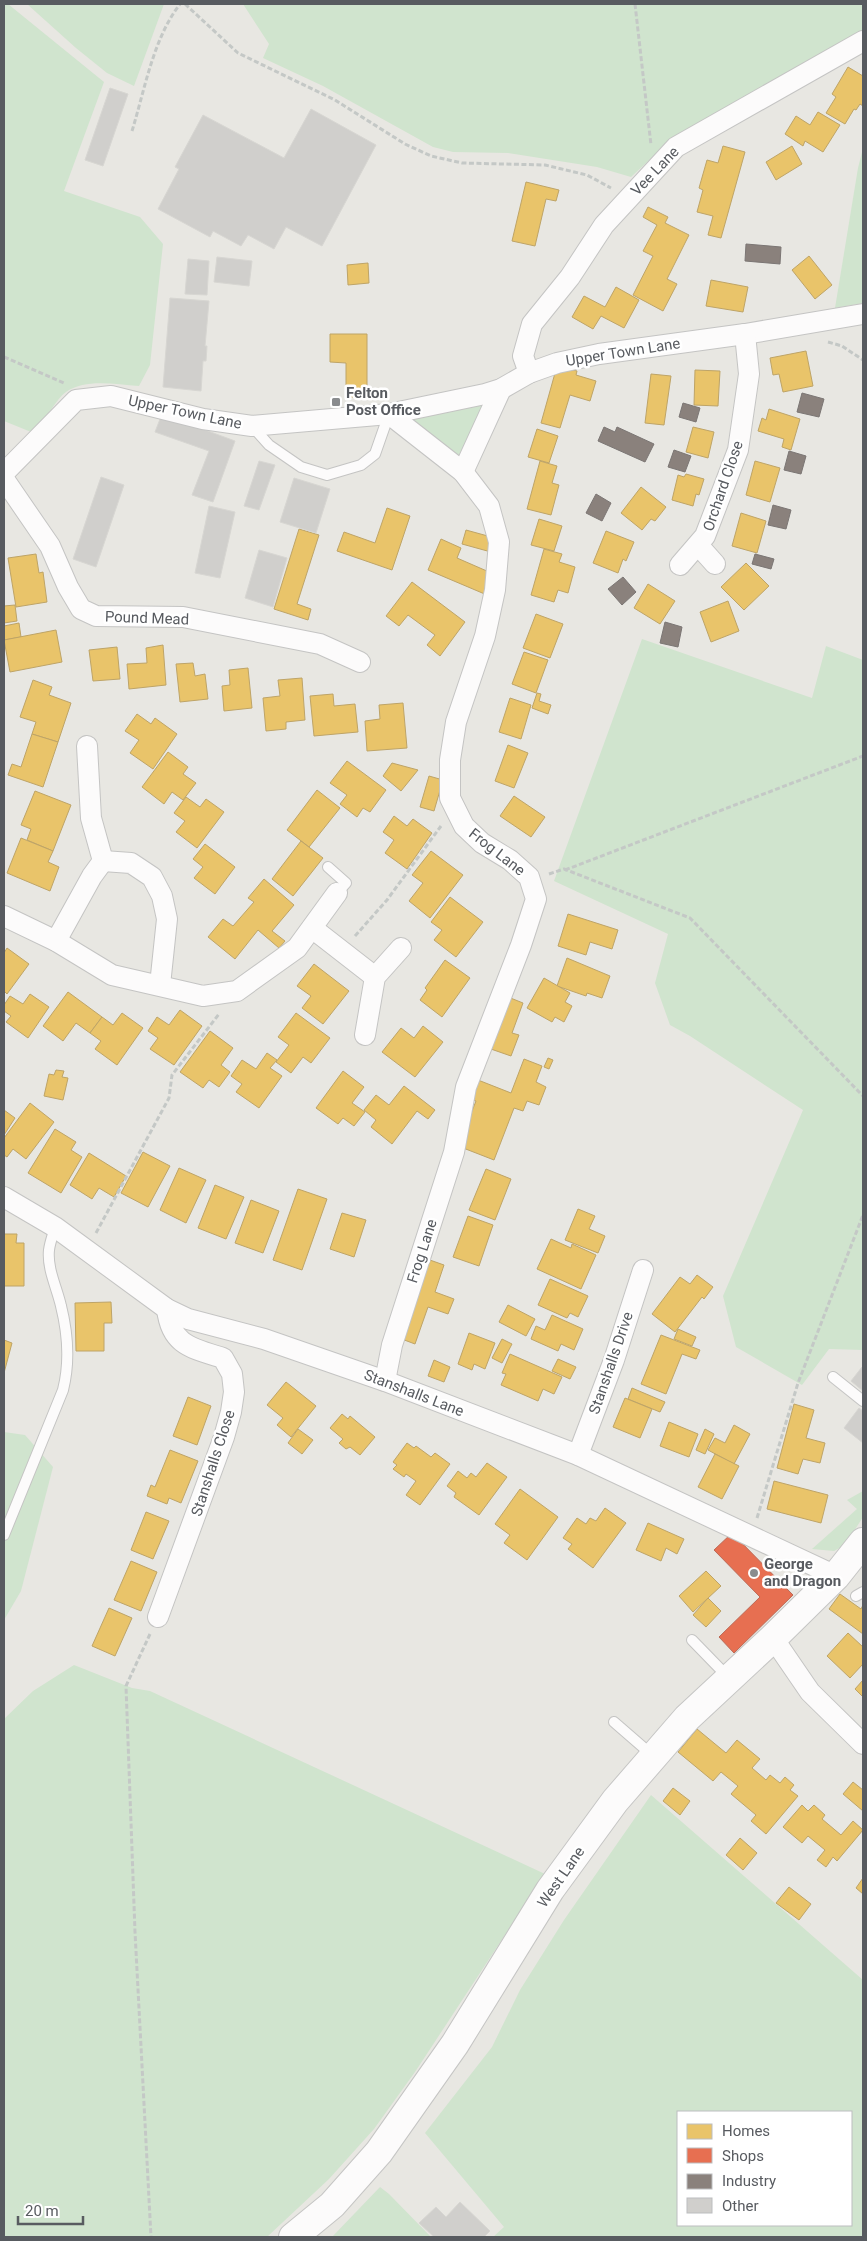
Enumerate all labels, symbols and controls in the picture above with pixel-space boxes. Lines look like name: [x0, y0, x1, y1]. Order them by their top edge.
street label: Vee Lane: [627, 143, 683, 199]
street label: Upper Town Lane: [565, 334, 682, 370]
place label: Felton Post Office: [346, 384, 421, 419]
street label: Upper Town Lane: [127, 391, 243, 433]
marker: Felton Post Office: [330, 396, 342, 408]
street label: Orchard Close: [699, 438, 747, 534]
street label: Pound Mead: [105, 608, 189, 628]
street label: Frog Lane: [465, 825, 529, 879]
street label: Frog Lane: [403, 1217, 441, 1285]
street label: Stanshalls Drive: [585, 1310, 637, 1416]
street label: Stanshalls Lane: [361, 1366, 467, 1420]
street label: Stanshalls Close: [187, 1407, 239, 1518]
place label: George and Dragon: [764, 1555, 841, 1590]
marker: George and Dragon: [748, 1567, 760, 1579]
street label: West Lane: [534, 1843, 588, 1911]
legend: [677, 2111, 852, 2226]
text: Homes: [722, 2122, 770, 2140]
text: Shops: [722, 2147, 764, 2165]
text: Industry: [722, 2172, 776, 2190]
scale bar: [18, 2194, 82, 2226]
text: Other: [722, 2197, 759, 2215]
text: 20 m: [25, 2202, 59, 2220]

